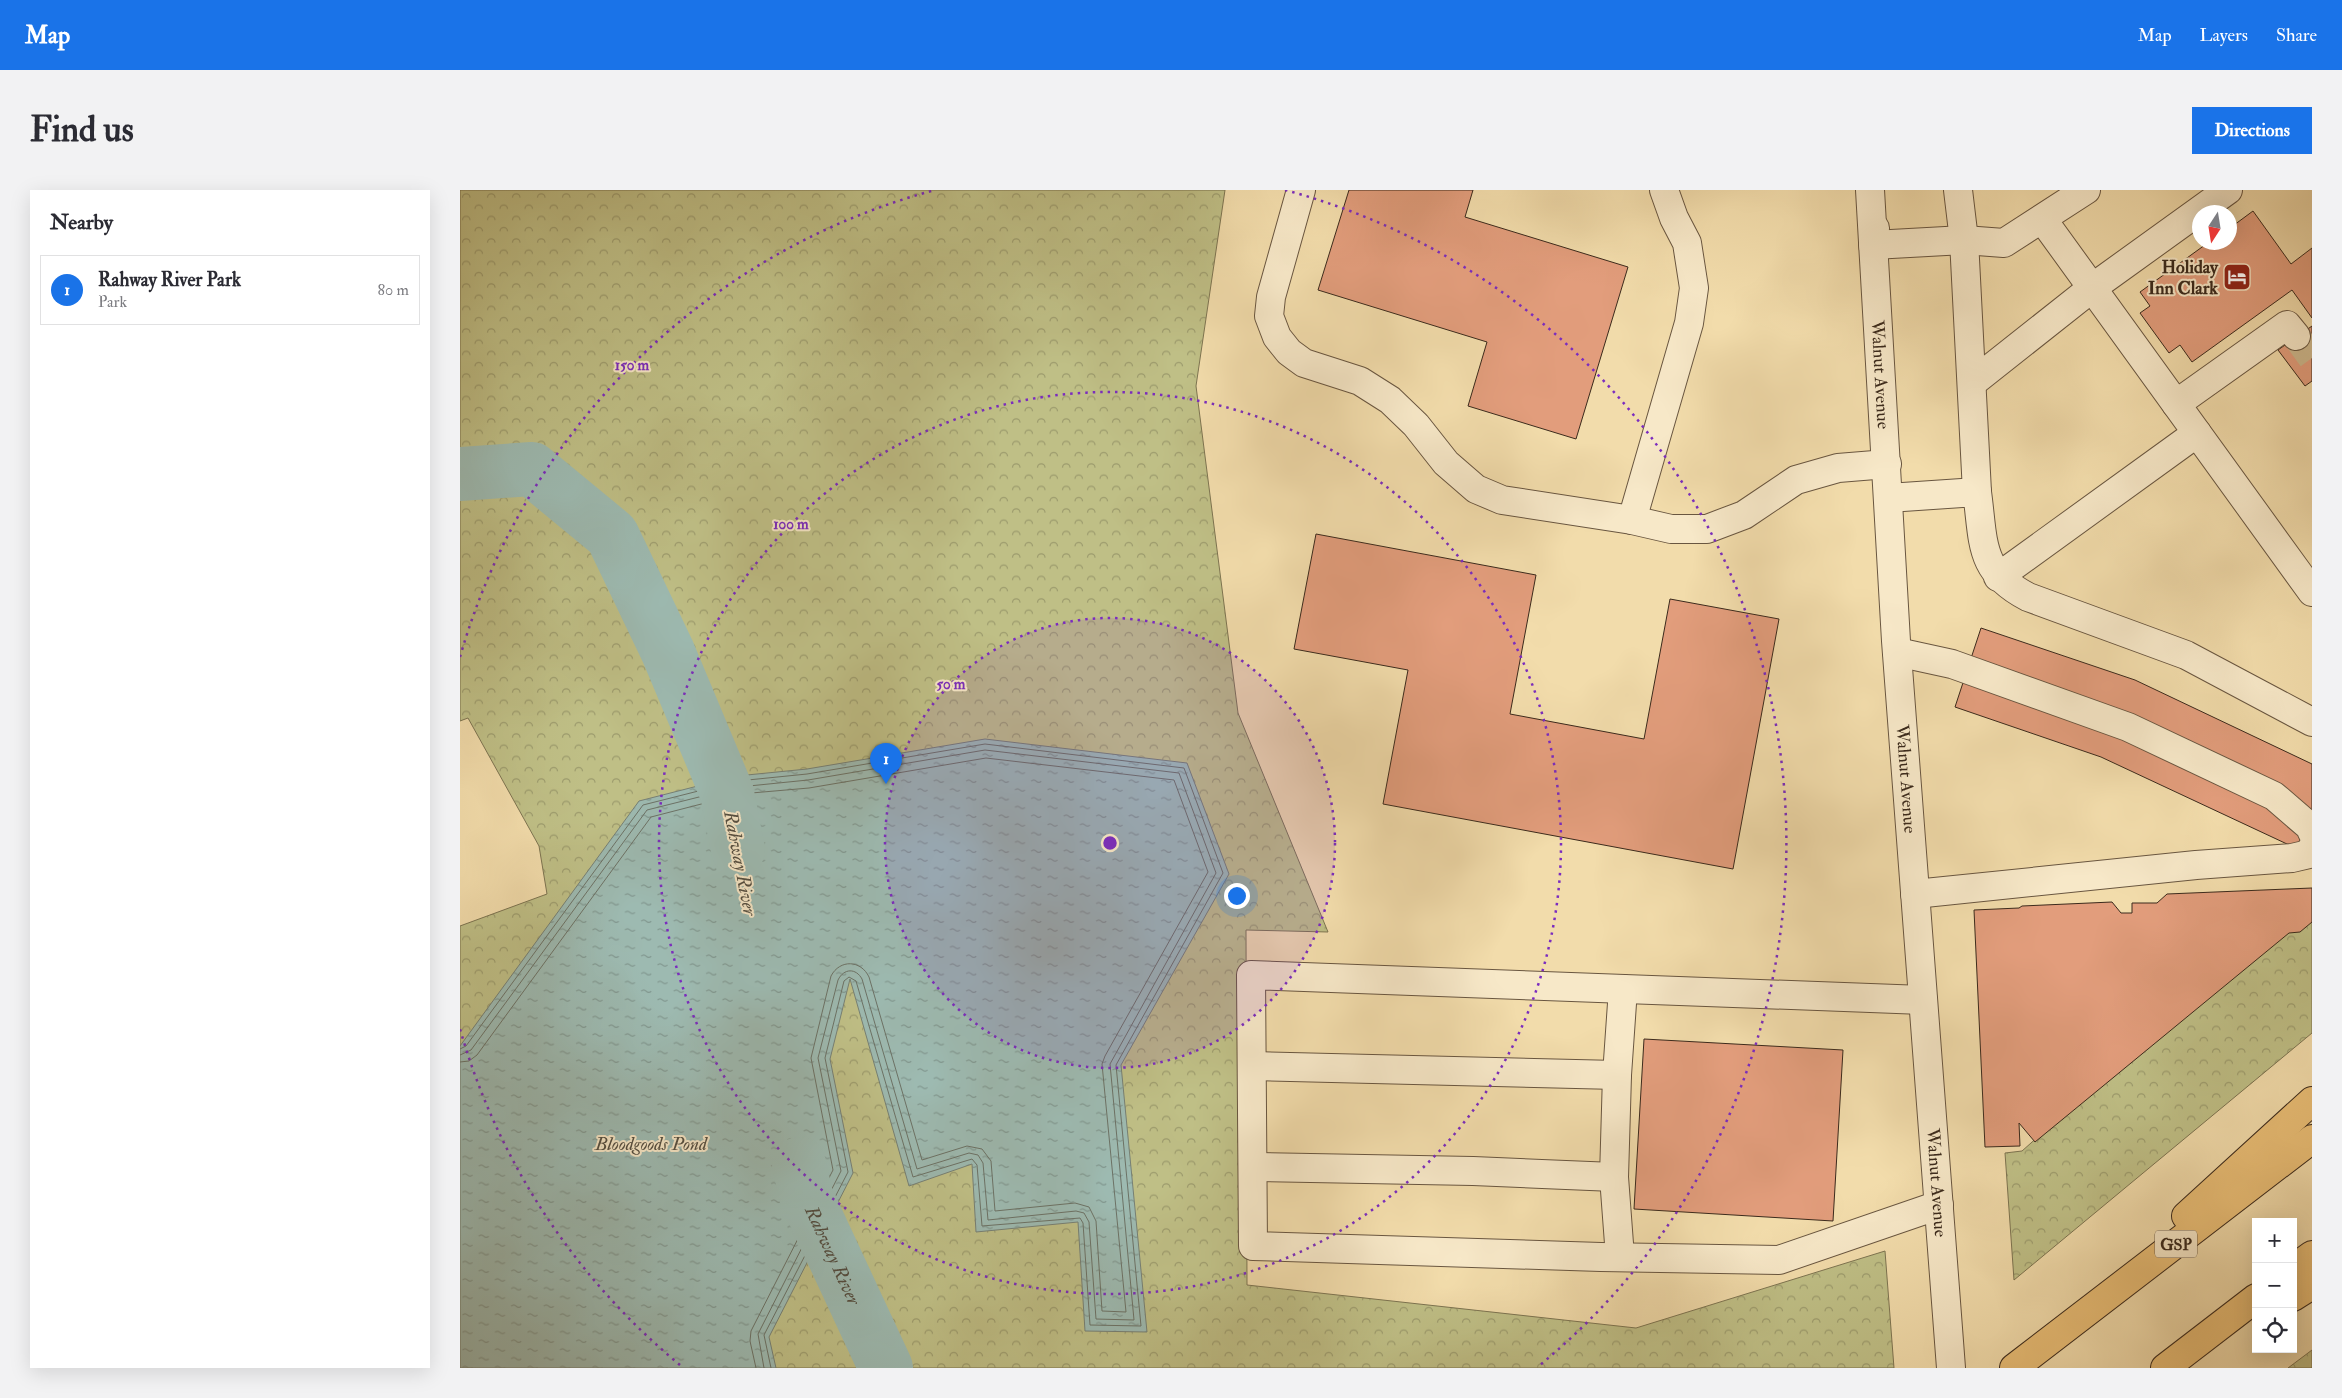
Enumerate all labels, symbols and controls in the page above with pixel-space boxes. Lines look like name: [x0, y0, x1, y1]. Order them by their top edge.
text: Map: [25, 20, 70, 51]
text: Map: [2138, 24, 2172, 47]
text: Layers: [2200, 24, 2248, 47]
text: Share: [2276, 24, 2317, 47]
button: Directions: [2192, 107, 2312, 154]
text: Find us: [30, 108, 134, 152]
north arrow: [2192, 205, 2237, 250]
text: Nearby: [50, 209, 113, 236]
place label: Holiday Inn Clark: [2148, 256, 2219, 300]
hotel icon: Holiday Inn Clark: [2222, 262, 2252, 292]
text: Rahway River Park: [98, 268, 241, 292]
text: 1: [64, 280, 70, 300]
text: 80 m: [378, 280, 409, 300]
text: Park: [98, 292, 127, 312]
street label: Walnut Avenue: [1865, 319, 1895, 430]
text: 150 m: [615, 356, 649, 375]
text: 100 m: [773, 515, 809, 534]
text: 50 m: [937, 675, 966, 694]
street label: Walnut Avenue: [1890, 723, 1922, 835]
pin: 1: [870, 743, 902, 784]
water label: Rahway River: [718, 808, 762, 919]
centre of rings: [1101, 834, 1119, 852]
your location: [1224, 883, 1250, 909]
street label: Walnut Avenue: [1921, 1127, 1952, 1238]
water label: Bloodgoods Pond: [594, 1132, 708, 1156]
water label: Rahway River: [799, 1201, 866, 1310]
map controls: [2252, 1218, 2297, 1353]
button: +: [2252, 1218, 2297, 1263]
road number: GSP: [2155, 1230, 2197, 1258]
button: −: [2252, 1263, 2297, 1308]
button: locate: [2252, 1308, 2297, 1353]

